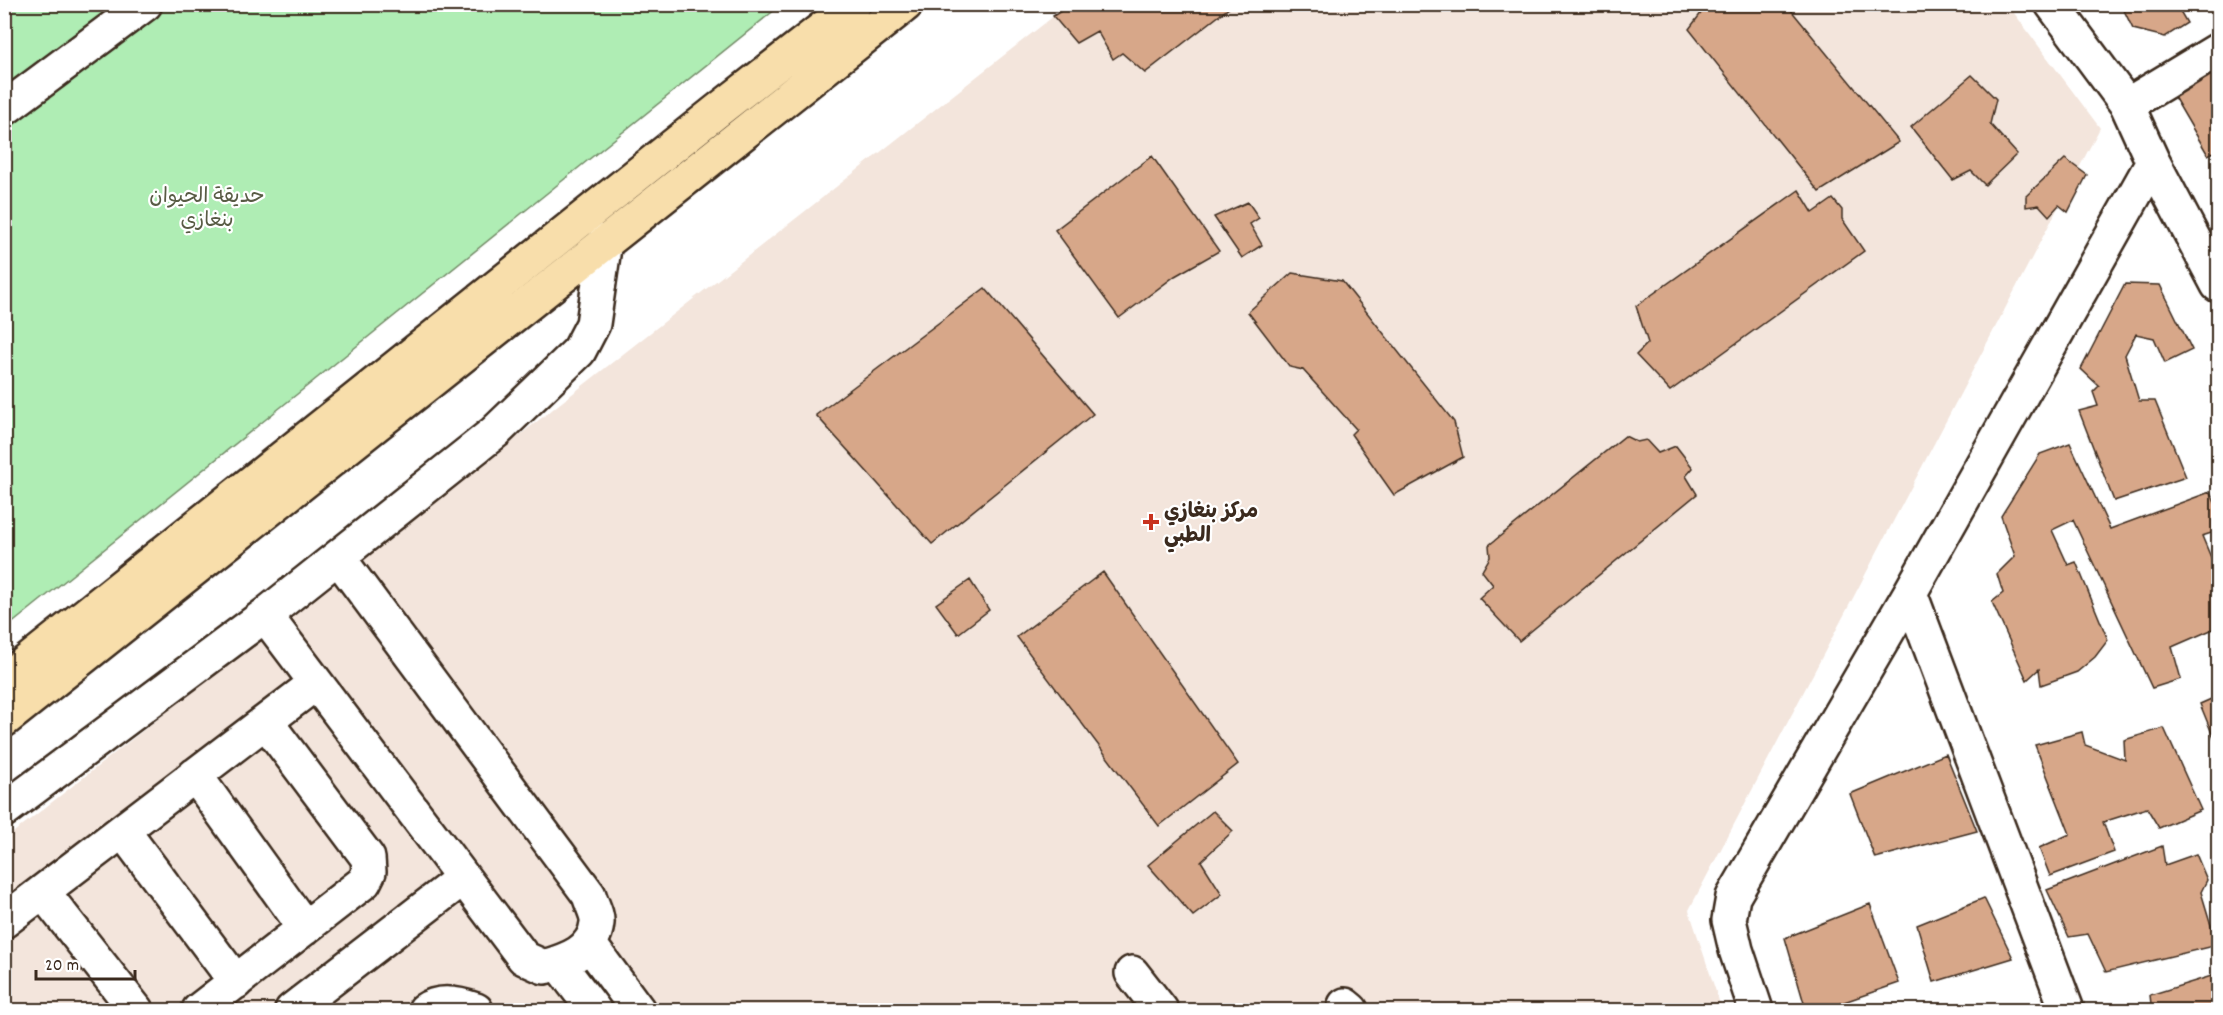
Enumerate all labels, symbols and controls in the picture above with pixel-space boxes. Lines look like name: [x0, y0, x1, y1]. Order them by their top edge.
park label: حديقة الحيوان بنغازي: [149, 183, 265, 237]
place label: مركز بنغازي الطبي: [1164, 498, 1258, 553]
marker: مركز بنغازي الطبي: [1142, 513, 1160, 531]
scale bar: [36, 943, 135, 981]
text: 20 m: [45, 954, 79, 979]

